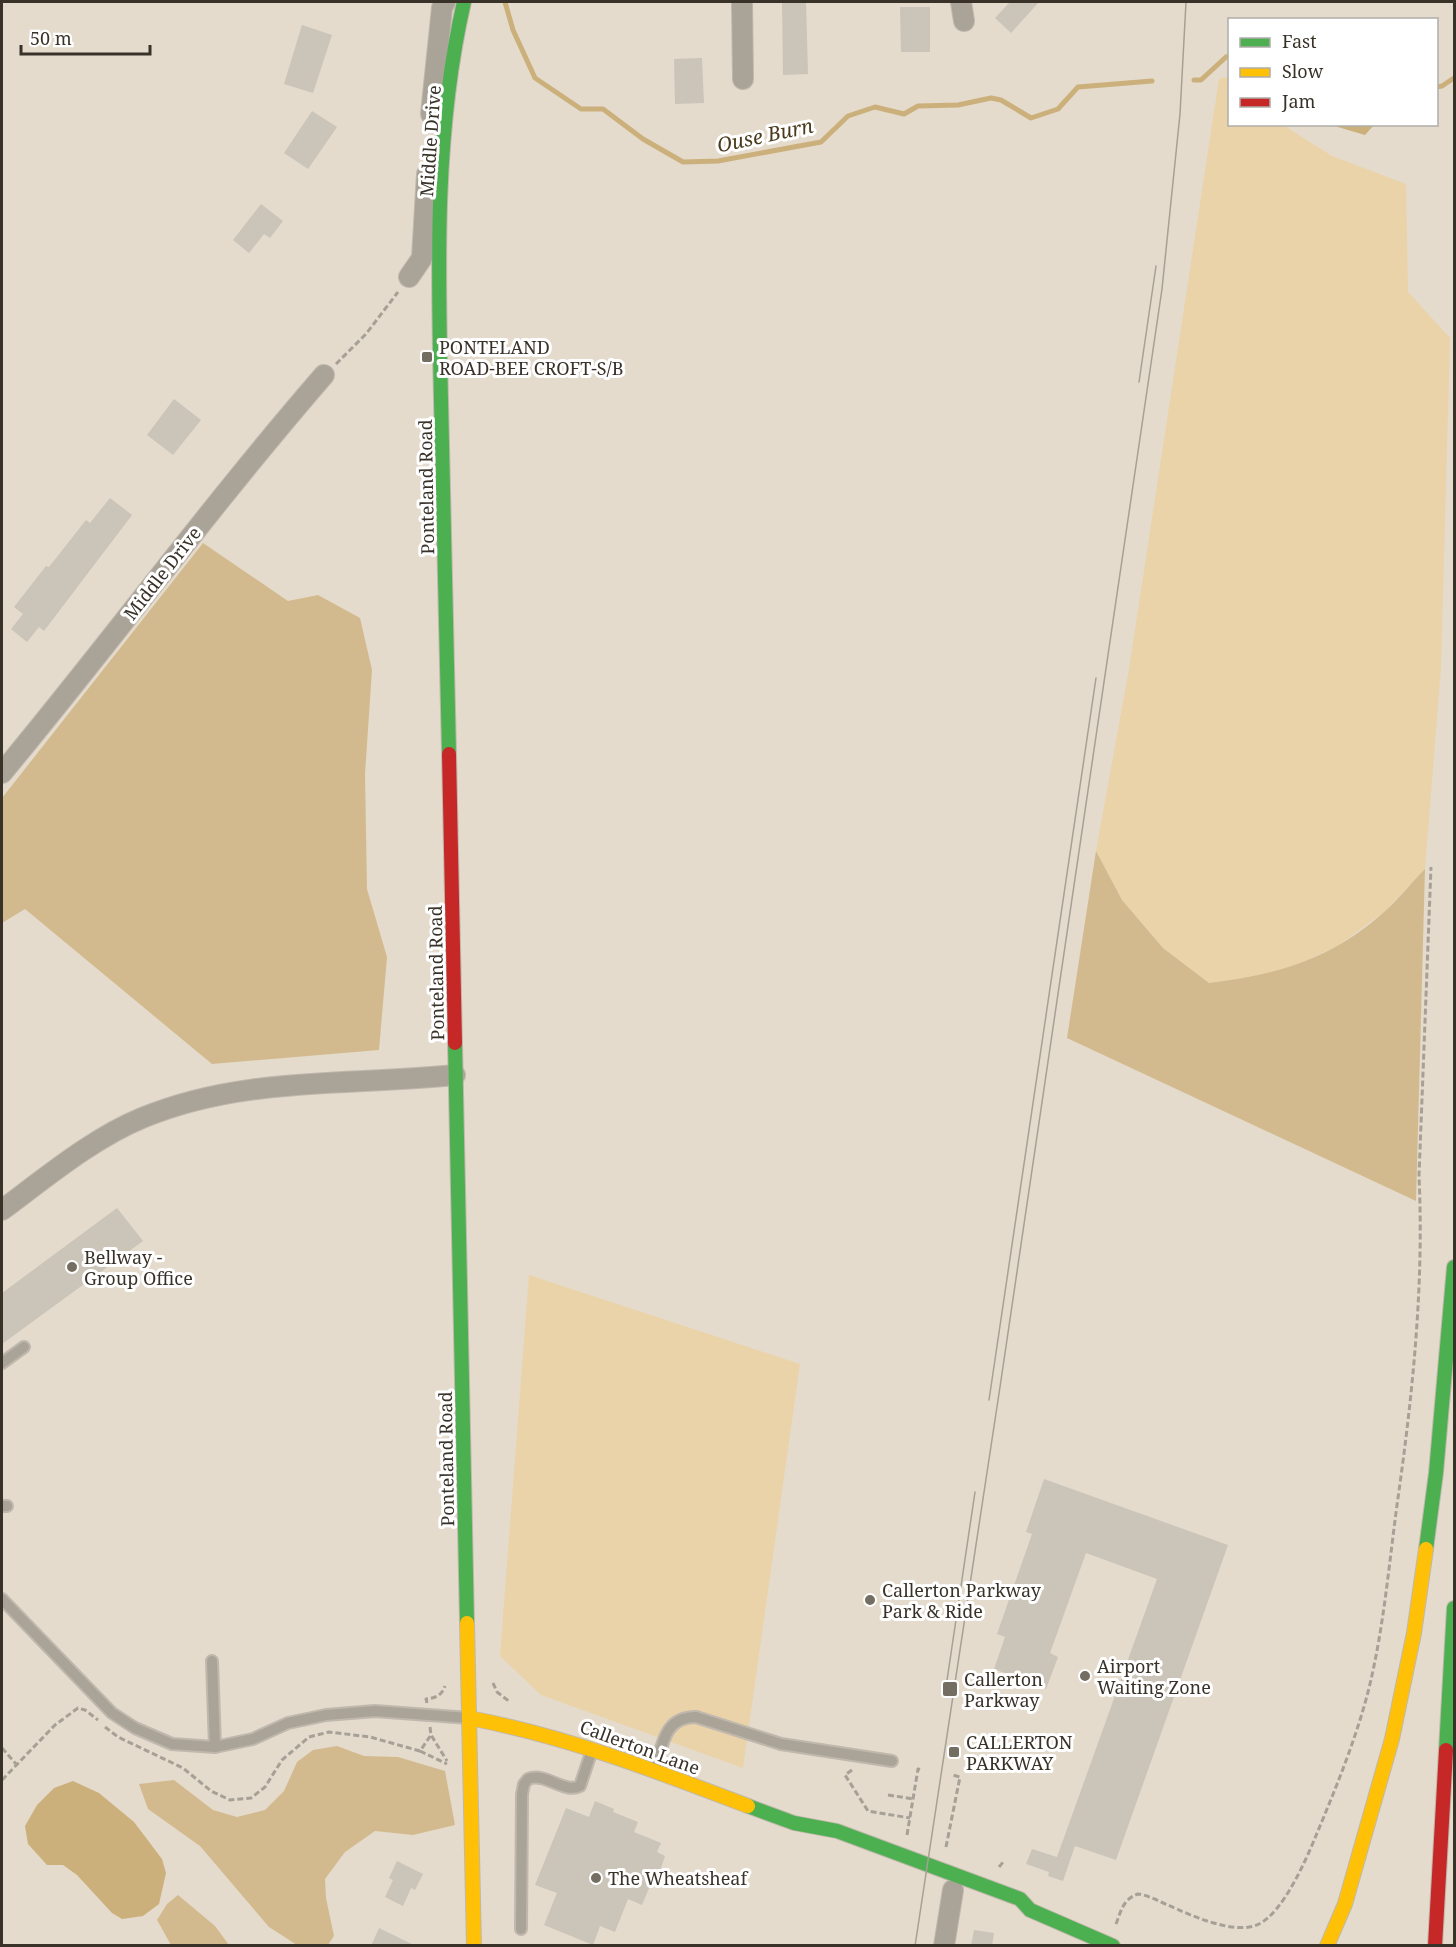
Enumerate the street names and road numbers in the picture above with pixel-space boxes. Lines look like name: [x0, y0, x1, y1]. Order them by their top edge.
street label: Middle Drive: [414, 84, 446, 198]
street label: Ponteland Road: [413, 419, 439, 555]
street label: Middle Drive: [118, 521, 206, 625]
street label: Ponteland Road: [423, 905, 449, 1041]
street label: Ponteland Road: [433, 1391, 459, 1527]
street label: Callerton Lane: [577, 1714, 703, 1780]

